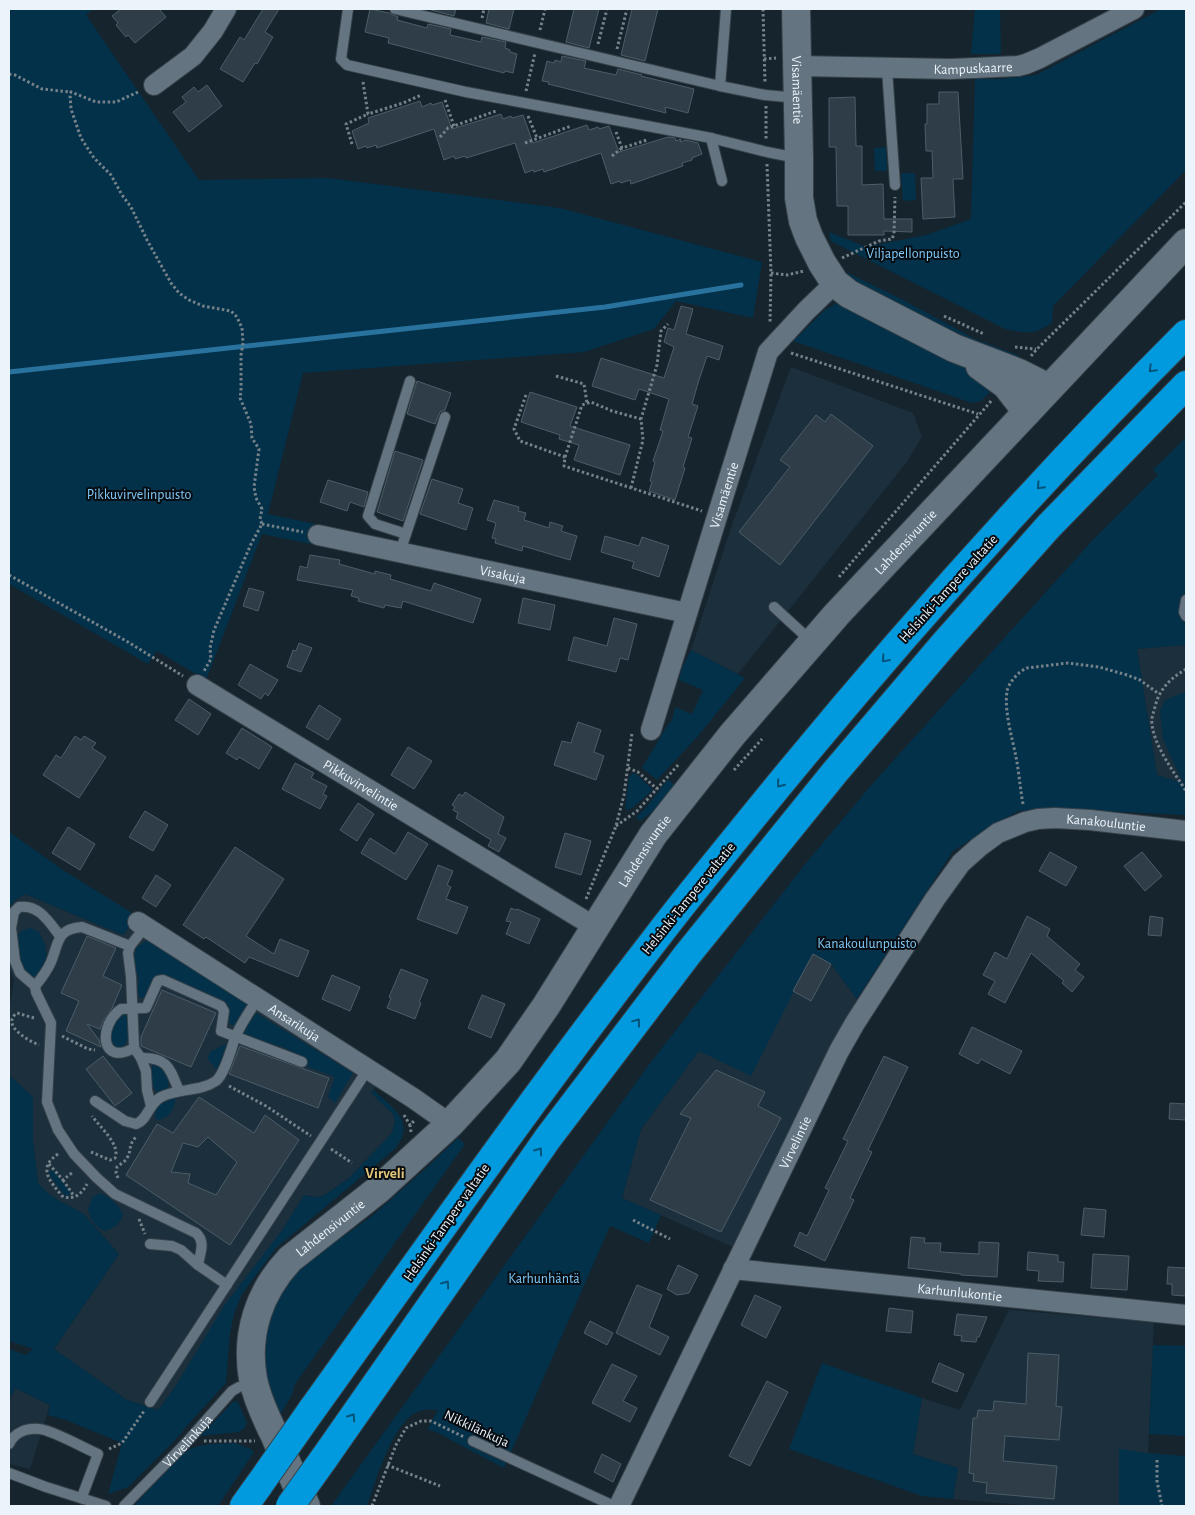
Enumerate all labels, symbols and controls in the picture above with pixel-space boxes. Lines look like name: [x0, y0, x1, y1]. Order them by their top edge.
street label: Visamäentie: [789, 56, 804, 124]
street label: Kampuskaarre: [933, 60, 1013, 77]
park label: Viljapellonpuisto: [866, 247, 960, 261]
one-way arrow: [1149, 363, 1158, 372]
street label: Visamäentie: [708, 460, 742, 530]
one-way arrow: [1037, 481, 1046, 490]
park label: Pikkuvirvelinpuisto: [87, 488, 191, 502]
street label: Lahdensivuntie: [872, 507, 940, 577]
street label: Helsinki-Tampere valtatie: [897, 532, 1001, 645]
street label: Visakuja: [478, 563, 528, 587]
one-way arrow: [881, 654, 890, 663]
street label: Pikkuvirvelintie: [321, 758, 401, 814]
one-way arrow: [778, 778, 786, 787]
street label: Lahdensivuntie: [616, 813, 674, 890]
street label: Kanakouluntie: [1066, 813, 1146, 834]
street label: Helsinki-Tampere valtatie: [640, 840, 738, 957]
park label: Kanakoulunpuisto: [817, 937, 917, 951]
street label: Ansarikuja: [266, 1001, 323, 1045]
one-way arrow: [631, 1018, 640, 1028]
street label: Virvelintie: [777, 1114, 814, 1171]
one-way arrow: [533, 1147, 542, 1157]
street label: Helsinki-Tampere valtatie: [401, 1162, 492, 1284]
district label: Virveli: [365, 1166, 405, 1181]
street label: Lahdensivuntie: [293, 1197, 368, 1260]
park label: Karhunhäntä: [508, 1272, 580, 1286]
one-way arrow: [440, 1280, 449, 1290]
street label: Karhunlukontie: [917, 1282, 1003, 1304]
street label: Nikkilänkuja: [442, 1408, 512, 1450]
street label: Virvelinkuja: [160, 1412, 216, 1470]
one-way arrow: [346, 1414, 356, 1423]

